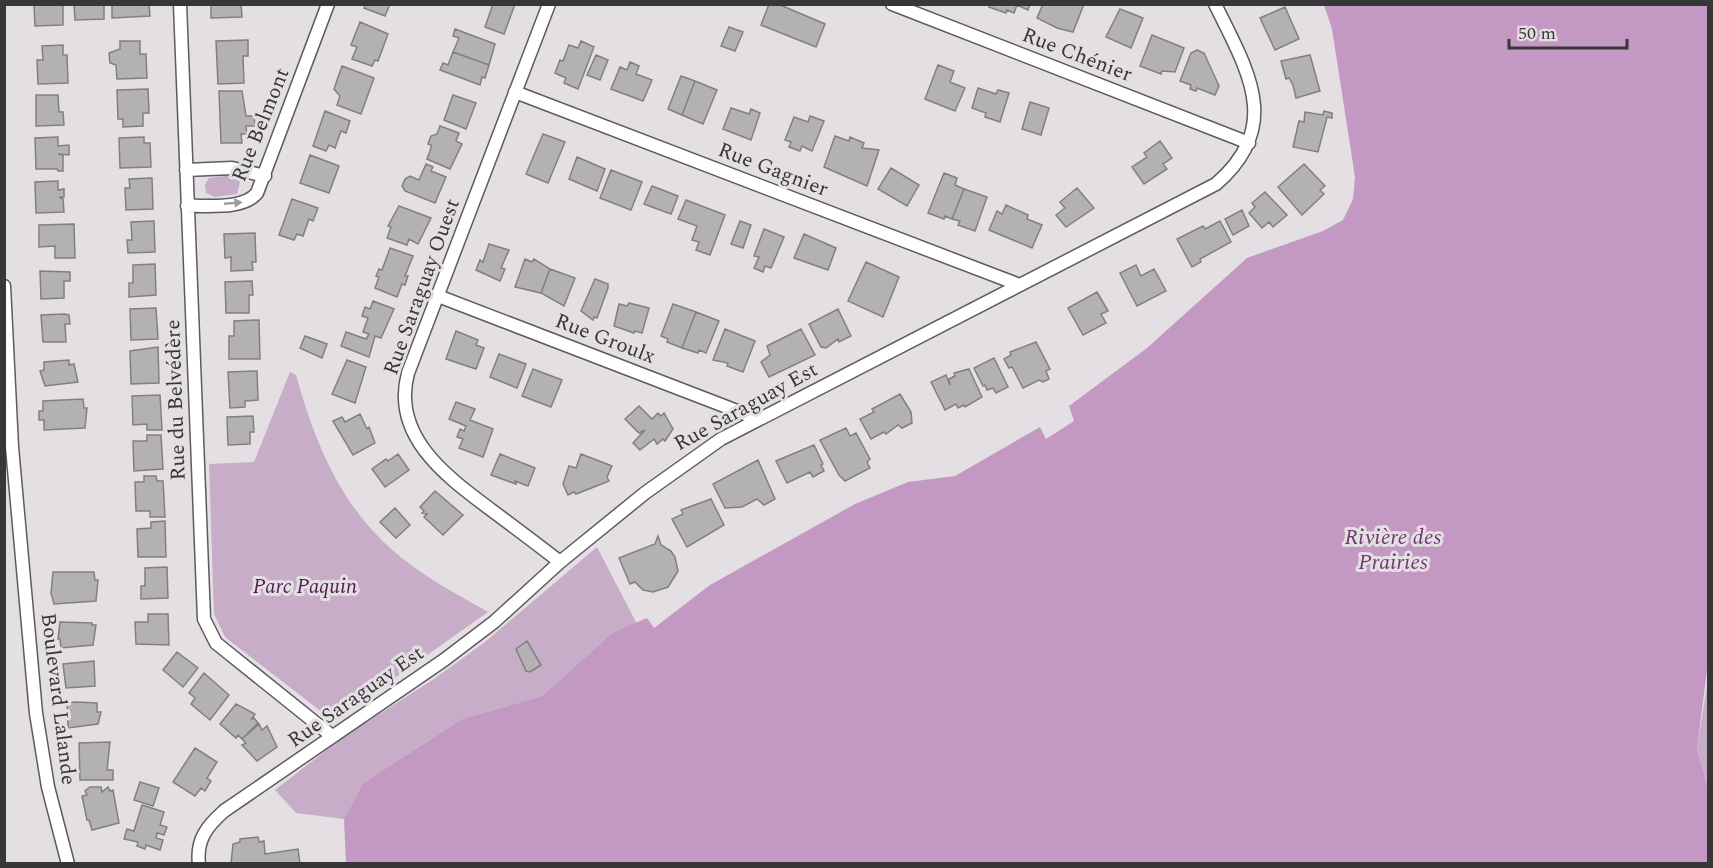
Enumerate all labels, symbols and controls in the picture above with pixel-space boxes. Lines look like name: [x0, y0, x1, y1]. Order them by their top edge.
scale bar: [1509, 12, 1628, 50]
street label: Rue Chénier: [1017, 19, 1137, 91]
text: 50 m: [1518, 20, 1556, 47]
street label: Rue Belmont: [224, 63, 298, 187]
street label: Rue Gagnier: [713, 134, 833, 206]
street label: Rue Saraguay Ouest: [375, 194, 469, 380]
one-way arrow: [224, 198, 243, 208]
street label: Rue Groulx: [550, 305, 660, 373]
street label: Rue du Belvédère: [157, 319, 195, 481]
street label: Rue Saraguay Est: [668, 354, 824, 460]
water label: Rivière des Prairies: [1345, 521, 1442, 579]
park label: Parc Paquin: [253, 571, 357, 603]
street label: Boulevard Lalande: [32, 611, 84, 787]
street label: Rue Saraguay Est: [281, 638, 431, 756]

